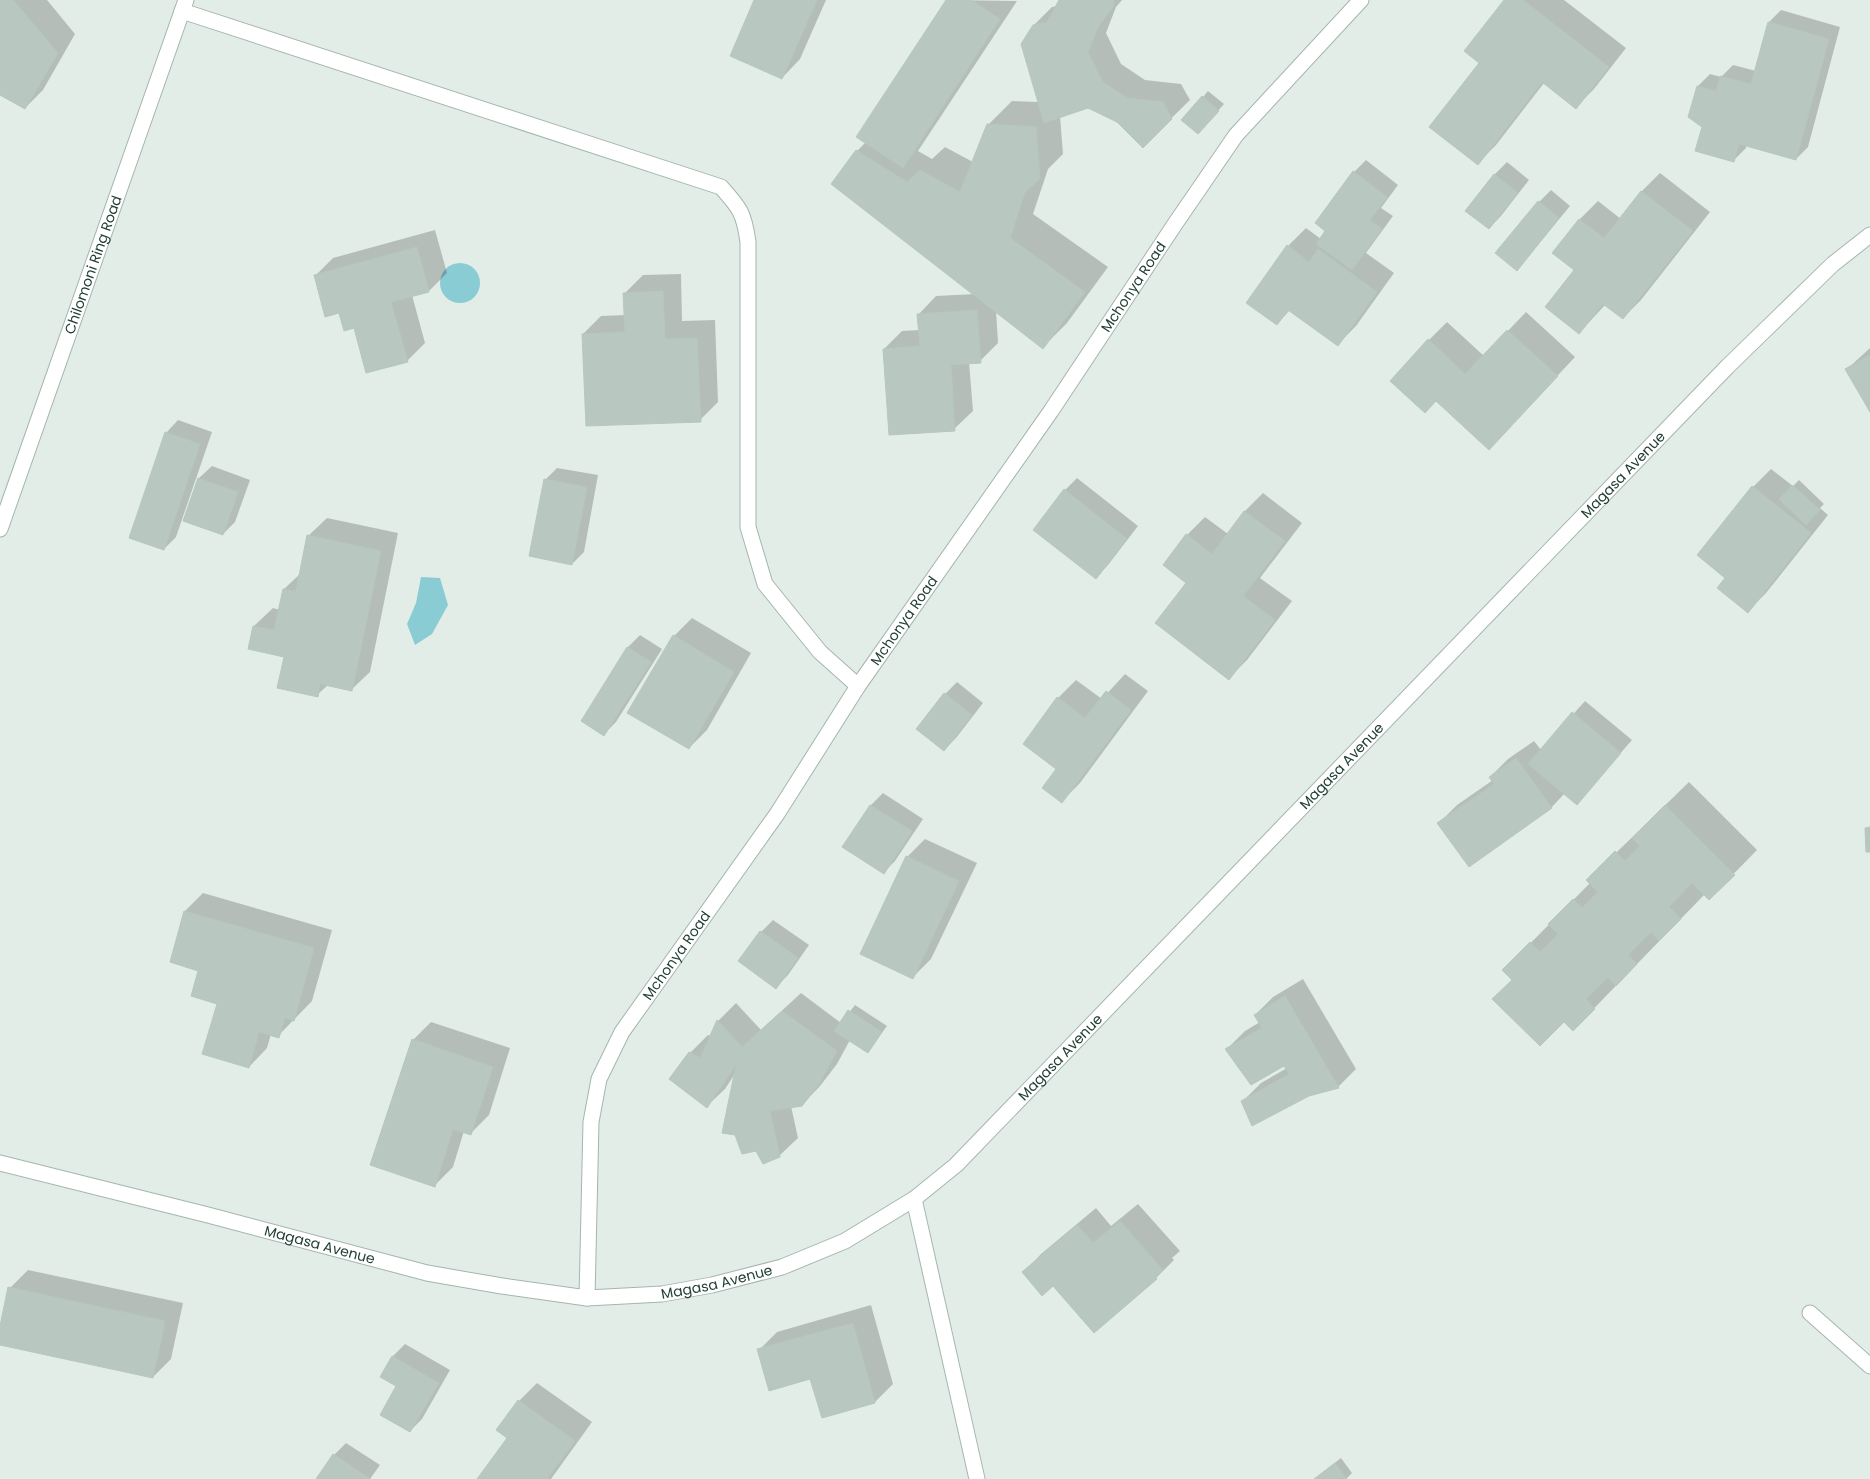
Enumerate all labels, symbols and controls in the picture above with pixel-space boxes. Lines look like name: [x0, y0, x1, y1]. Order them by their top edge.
street label: Chilomoni Ring Road: [59, 193, 126, 337]
street label: Mchonya Road: [1096, 238, 1171, 336]
street label: Magasa Avenue: [1576, 427, 1670, 522]
street label: Mchonya Road: [866, 572, 942, 669]
street label: Magasa Avenue: [1295, 718, 1388, 814]
street label: Mchonya Road: [638, 907, 715, 1004]
street label: Magasa Avenue: [1014, 1009, 1107, 1105]
street label: Magasa Avenue: [262, 1220, 378, 1269]
street label: Magasa Avenue: [659, 1260, 775, 1304]

